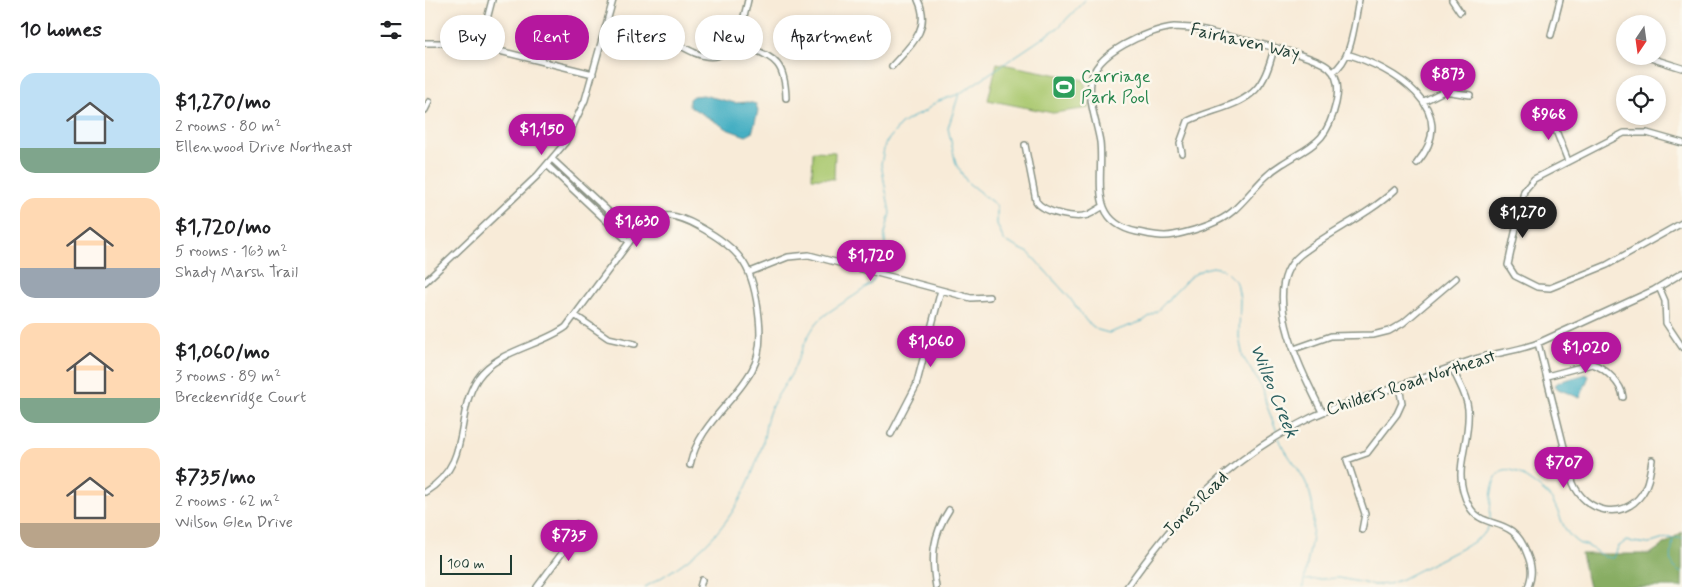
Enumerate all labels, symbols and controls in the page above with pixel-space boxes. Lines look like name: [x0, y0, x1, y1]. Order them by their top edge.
chip: Buy: [440, 15, 505, 60]
chip: Rent: [515, 15, 589, 60]
chip: Filters: [599, 15, 685, 60]
chip: New: [695, 15, 763, 60]
chip: Apartment: [773, 15, 891, 60]
north arrow: [1616, 15, 1666, 65]
map controls: [1616, 15, 1666, 125]
text: 10 homes: [20, 16, 102, 44]
icon: filters: [377, 16, 405, 44]
street label: Fairhaven Way: [1188, 18, 1302, 66]
pin: $873: [1418, 58, 1478, 101]
text: $873: [1431, 64, 1465, 85]
place label: Carriage Park Pool: [1081, 65, 1151, 110]
sports icon: Carriage Park Pool: [1051, 74, 1077, 100]
button: locate: [1616, 75, 1666, 125]
text: $1,270/mo: [175, 88, 271, 116]
icon: home: [60, 93, 120, 153]
pin: $968: [1519, 98, 1579, 141]
text: $968: [1532, 104, 1566, 125]
pin: $1,150: [501, 114, 583, 156]
text: 2 rooms · 80 m²: [175, 116, 281, 137]
text: $1,150: [520, 119, 564, 140]
text: Ellenwood Drive Northeast: [175, 137, 352, 158]
pin: $1,270: [1482, 196, 1564, 239]
text: $1,270: [1500, 202, 1546, 223]
pin: $1,630: [596, 206, 678, 248]
text: $1,630: [615, 211, 659, 232]
text: $1,720/mo: [175, 213, 271, 241]
icon: home: [60, 218, 120, 278]
pin: $1,720: [830, 240, 912, 282]
text: 5 rooms · 163 m²: [175, 241, 287, 262]
text: $1,720: [848, 245, 894, 266]
text: Shady Marsh Trail: [175, 262, 298, 283]
pin: $1,060: [890, 326, 972, 368]
text: $1,060: [908, 331, 954, 352]
pin: $1,020: [1545, 332, 1627, 374]
text: $1,020: [1562, 337, 1610, 358]
text: $1,060/mo: [175, 338, 270, 366]
water label: Willeo Creek: [1244, 340, 1304, 442]
icon: home: [60, 343, 120, 403]
street label: Childers Road Northeast: [1323, 344, 1500, 422]
text: 3 rooms · 89 m²: [175, 366, 281, 387]
text: Breckenridge Court: [175, 387, 306, 408]
pin: $707: [1534, 446, 1594, 489]
text: $707: [1545, 452, 1583, 473]
text: $735/mo: [175, 463, 256, 491]
street label: Jones Road: [1158, 466, 1234, 542]
icon: home: [60, 468, 120, 528]
text: 2 rooms · 62 m²: [175, 491, 280, 512]
text: Wilson Glen Drive: [175, 512, 293, 533]
pin: $735: [539, 520, 599, 562]
text: $735: [552, 525, 586, 546]
scale bar: [440, 552, 513, 575]
text: 100 m: [447, 555, 485, 573]

